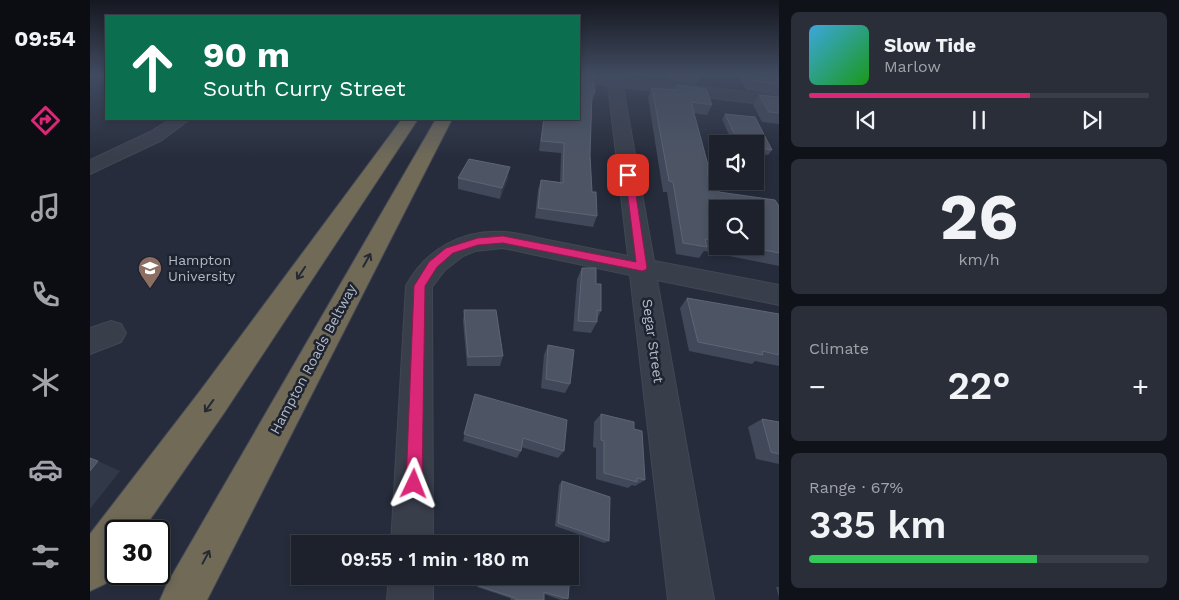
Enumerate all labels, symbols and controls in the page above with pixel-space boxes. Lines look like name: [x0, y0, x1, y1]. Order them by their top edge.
text: 09:54: [14, 26, 76, 51]
text: 90 m: [203, 34, 290, 76]
text: Slow Tide: [884, 34, 976, 57]
icon: ahead: [120, 35, 185, 100]
text: Marlow: [884, 57, 941, 76]
text: South Curry Street: [203, 76, 405, 101]
icon: directions: [28, 103, 63, 138]
icon: previous: [852, 106, 880, 134]
icon: pause: [965, 106, 993, 134]
icon: next: [1078, 106, 1106, 134]
map controls: [709, 135, 764, 255]
button: sound: [709, 135, 764, 190]
pin: [607, 154, 649, 196]
icon: arrive: [614, 161, 642, 189]
text: 26: [940, 179, 1018, 255]
icon: music: [28, 190, 63, 225]
button: search: [709, 200, 764, 255]
text: km/h: [958, 250, 1000, 269]
place label: Hampton University: [168, 252, 236, 284]
one-way arrow: [362, 253, 372, 268]
school or university icon: Hampton University: [137, 255, 163, 289]
one-way arrow: [296, 266, 307, 280]
icon: phone: [28, 277, 63, 312]
street label: Hampton Roads Beltway: [267, 281, 360, 437]
street label: Segar Street: [639, 298, 667, 384]
text: Climate: [809, 339, 869, 358]
text: 22°: [947, 364, 1011, 408]
icon: climate: [28, 365, 63, 400]
text: −: [809, 370, 826, 403]
text: +: [1132, 370, 1149, 403]
one-way arrow: [203, 399, 214, 413]
icon: car: [28, 452, 63, 487]
position arrow: [387, 457, 439, 509]
text: Range · 67%: [809, 478, 903, 497]
text: 335 km: [809, 503, 946, 547]
speed limit sign: 30: [105, 520, 170, 585]
icon: filters: [28, 539, 63, 574]
text: 09:55 · 1 min · 180 m: [341, 548, 529, 571]
one-way arrow: [202, 550, 211, 565]

